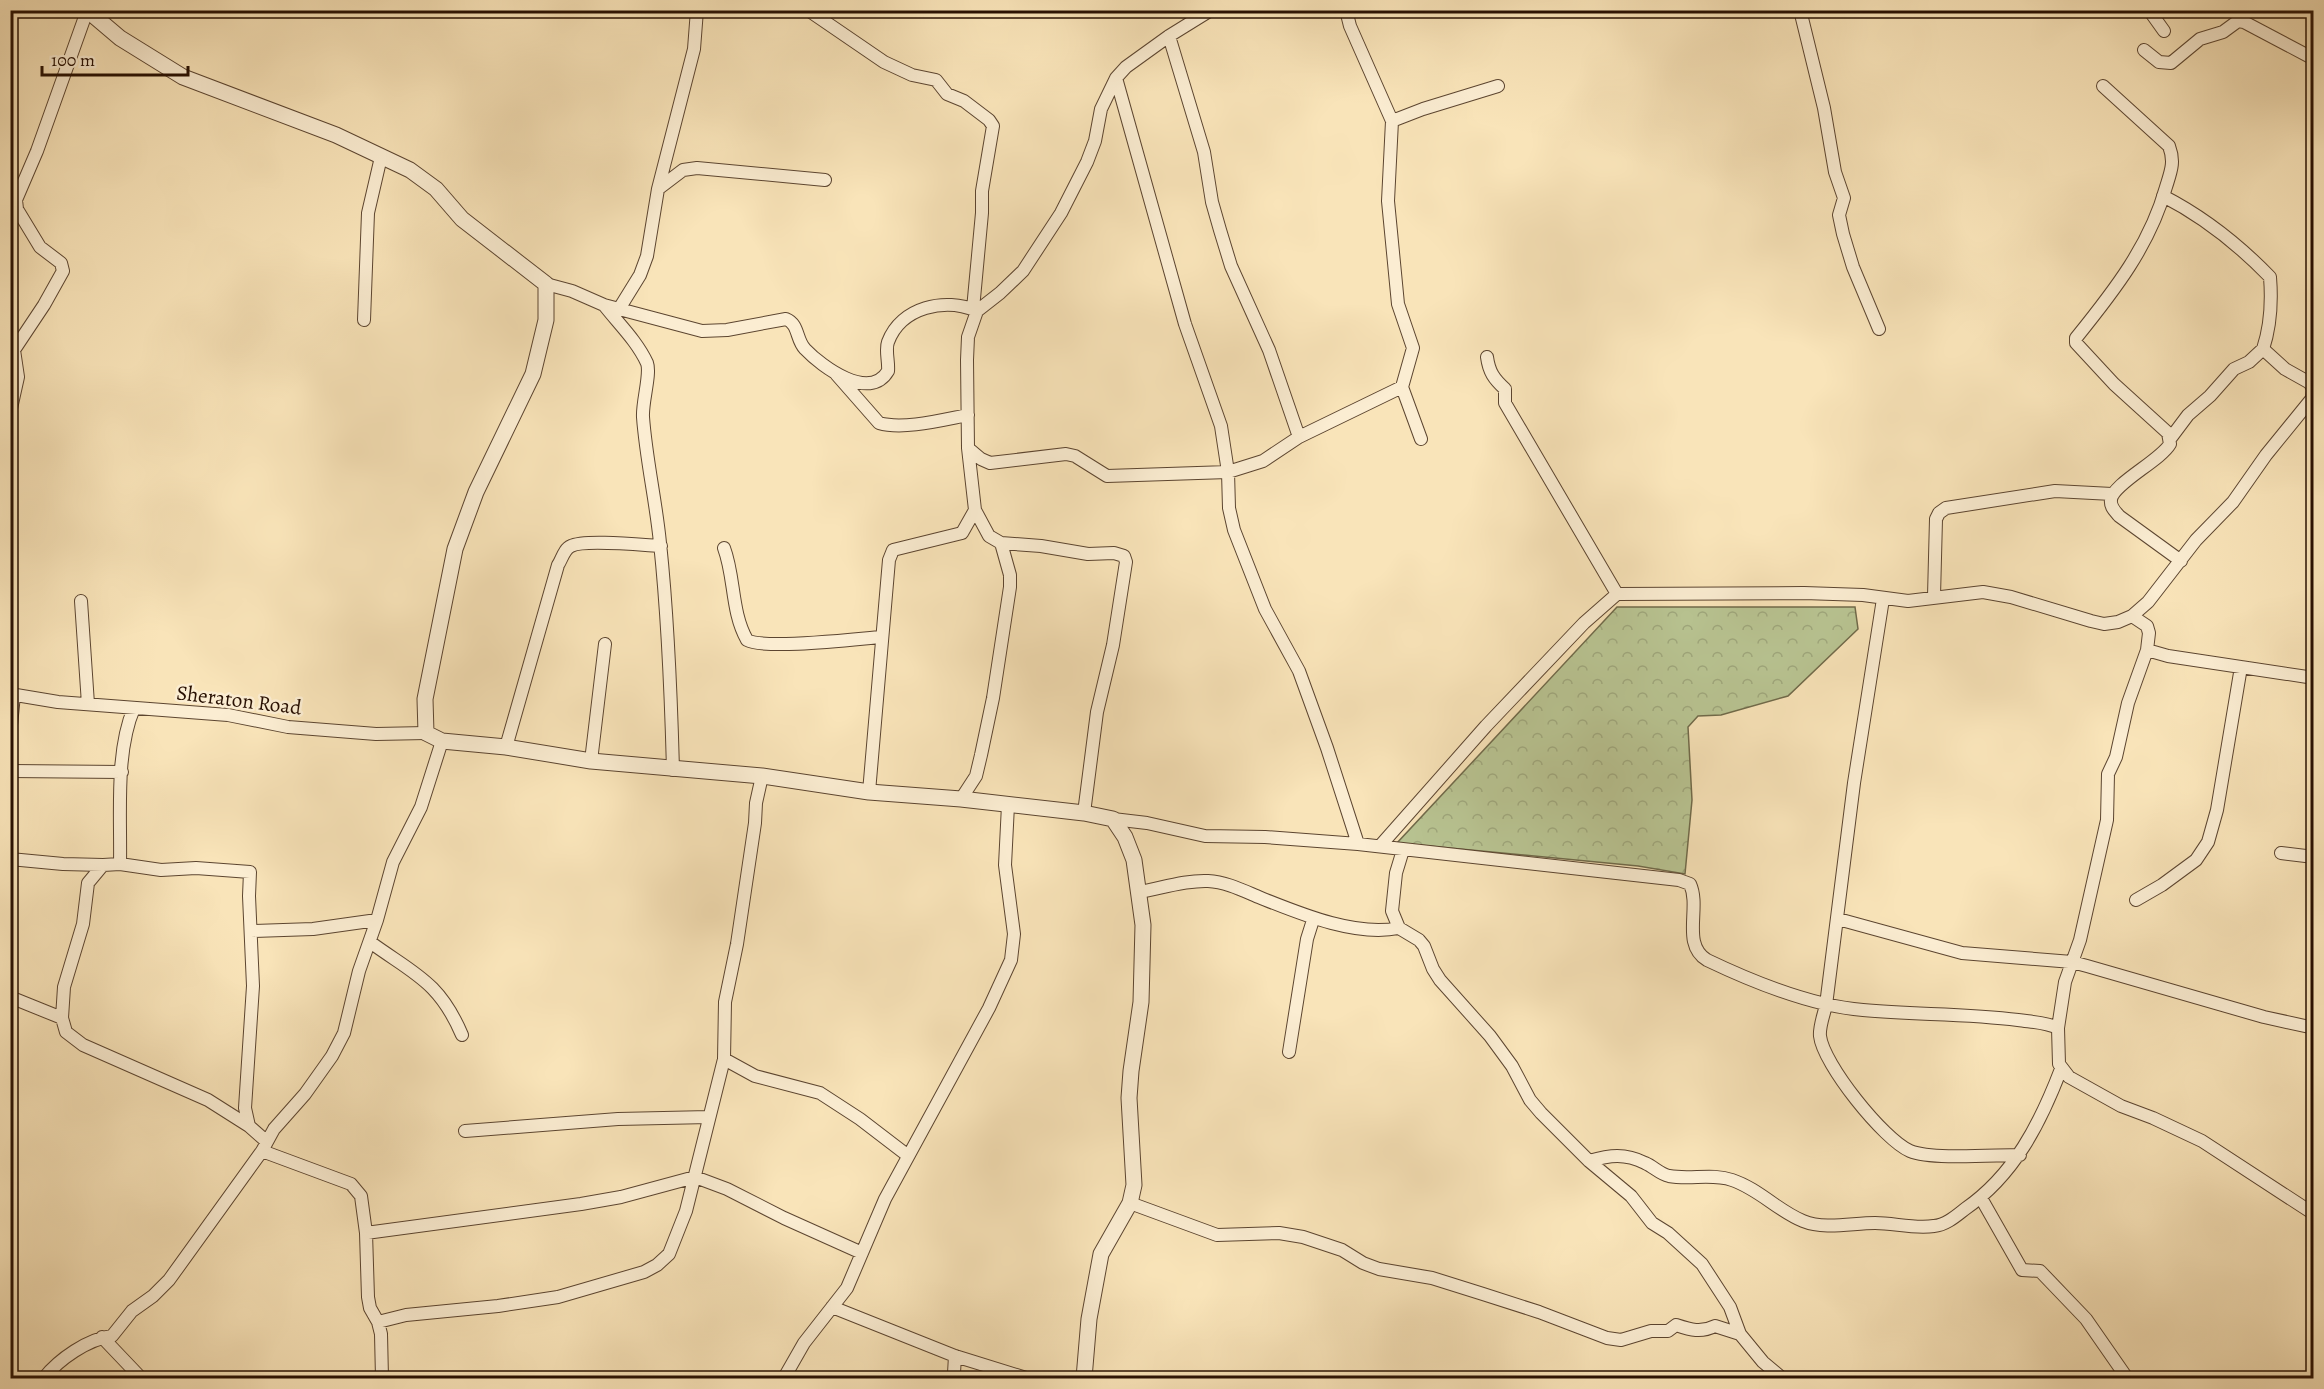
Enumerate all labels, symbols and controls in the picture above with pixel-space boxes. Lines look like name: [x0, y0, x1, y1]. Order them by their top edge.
scale bar: [42, 39, 188, 77]
text: 100 m: [51, 48, 95, 72]
street label: Sheraton Road: [175, 678, 304, 722]

